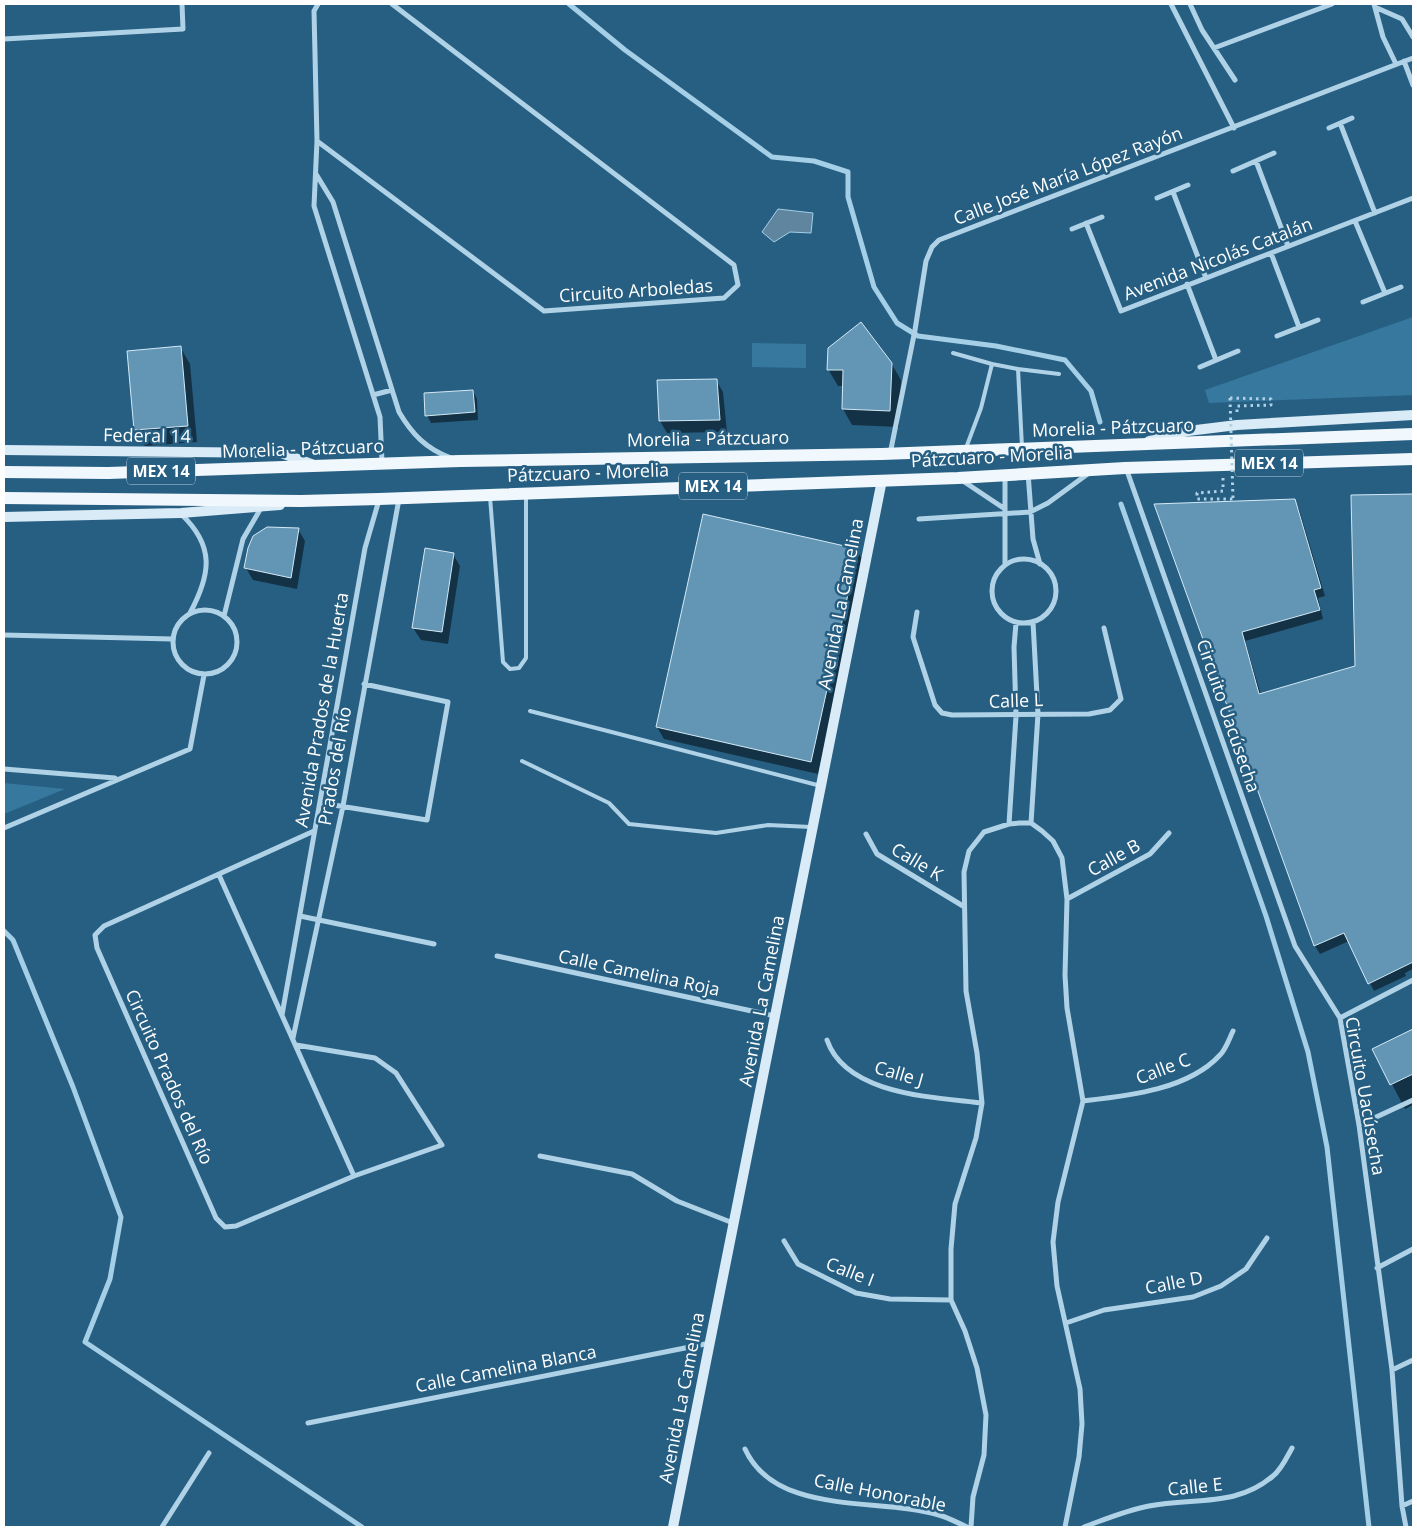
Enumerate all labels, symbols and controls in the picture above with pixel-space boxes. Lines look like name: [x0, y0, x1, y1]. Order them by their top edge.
street label: Calle José María López Rayón: [950, 120, 1186, 230]
street label: Avenida Nicolás Catalán: [1120, 211, 1316, 305]
street label: Circuito Arboledas: [558, 273, 714, 307]
street label: Morelia - Pátzcuaro: [1031, 412, 1194, 442]
street label: Federal 14: [103, 422, 191, 448]
street label: Morelia - Pátzcuaro: [627, 425, 789, 451]
street label: Morelia - Pátzcuaro: [221, 433, 384, 463]
street label: Pátzcuaro - Morelia: [910, 440, 1074, 472]
road number: MEX 14: [1235, 449, 1303, 476]
street label: Pátzcuaro - Morelia: [506, 457, 669, 487]
road number: MEX 14: [127, 458, 195, 484]
road number: MEX 14: [679, 472, 747, 500]
street label: Avenida La Camelina: [812, 516, 868, 692]
street label: Avenida Prados de la Huerta: [289, 590, 354, 829]
street label: Circuito Uacúsecha: [1191, 636, 1266, 795]
street label: Calle L: [988, 687, 1044, 713]
street label: Prados del Río: [312, 705, 356, 827]
street label: Calle B: [1083, 833, 1144, 881]
street label: Calle K: [887, 836, 949, 886]
street label: Avenida La Camelina: [733, 913, 789, 1089]
street label: Calle Camelina Roja: [556, 943, 722, 1001]
street label: Circuito Prados del Río: [120, 985, 219, 1168]
street label: Circuito Uacúsecha: [1340, 1015, 1392, 1177]
street label: Calle C: [1132, 1047, 1193, 1089]
street label: Calle J: [872, 1055, 927, 1091]
street label: Calle I: [823, 1251, 878, 1291]
street label: Calle D: [1143, 1265, 1205, 1299]
street label: Avenida La Camelina: [653, 1310, 709, 1486]
street label: Calle Camelina Blanca: [413, 1339, 598, 1397]
street label: Calle Honorable: [812, 1467, 948, 1517]
street label: Calle E: [1166, 1471, 1224, 1501]

